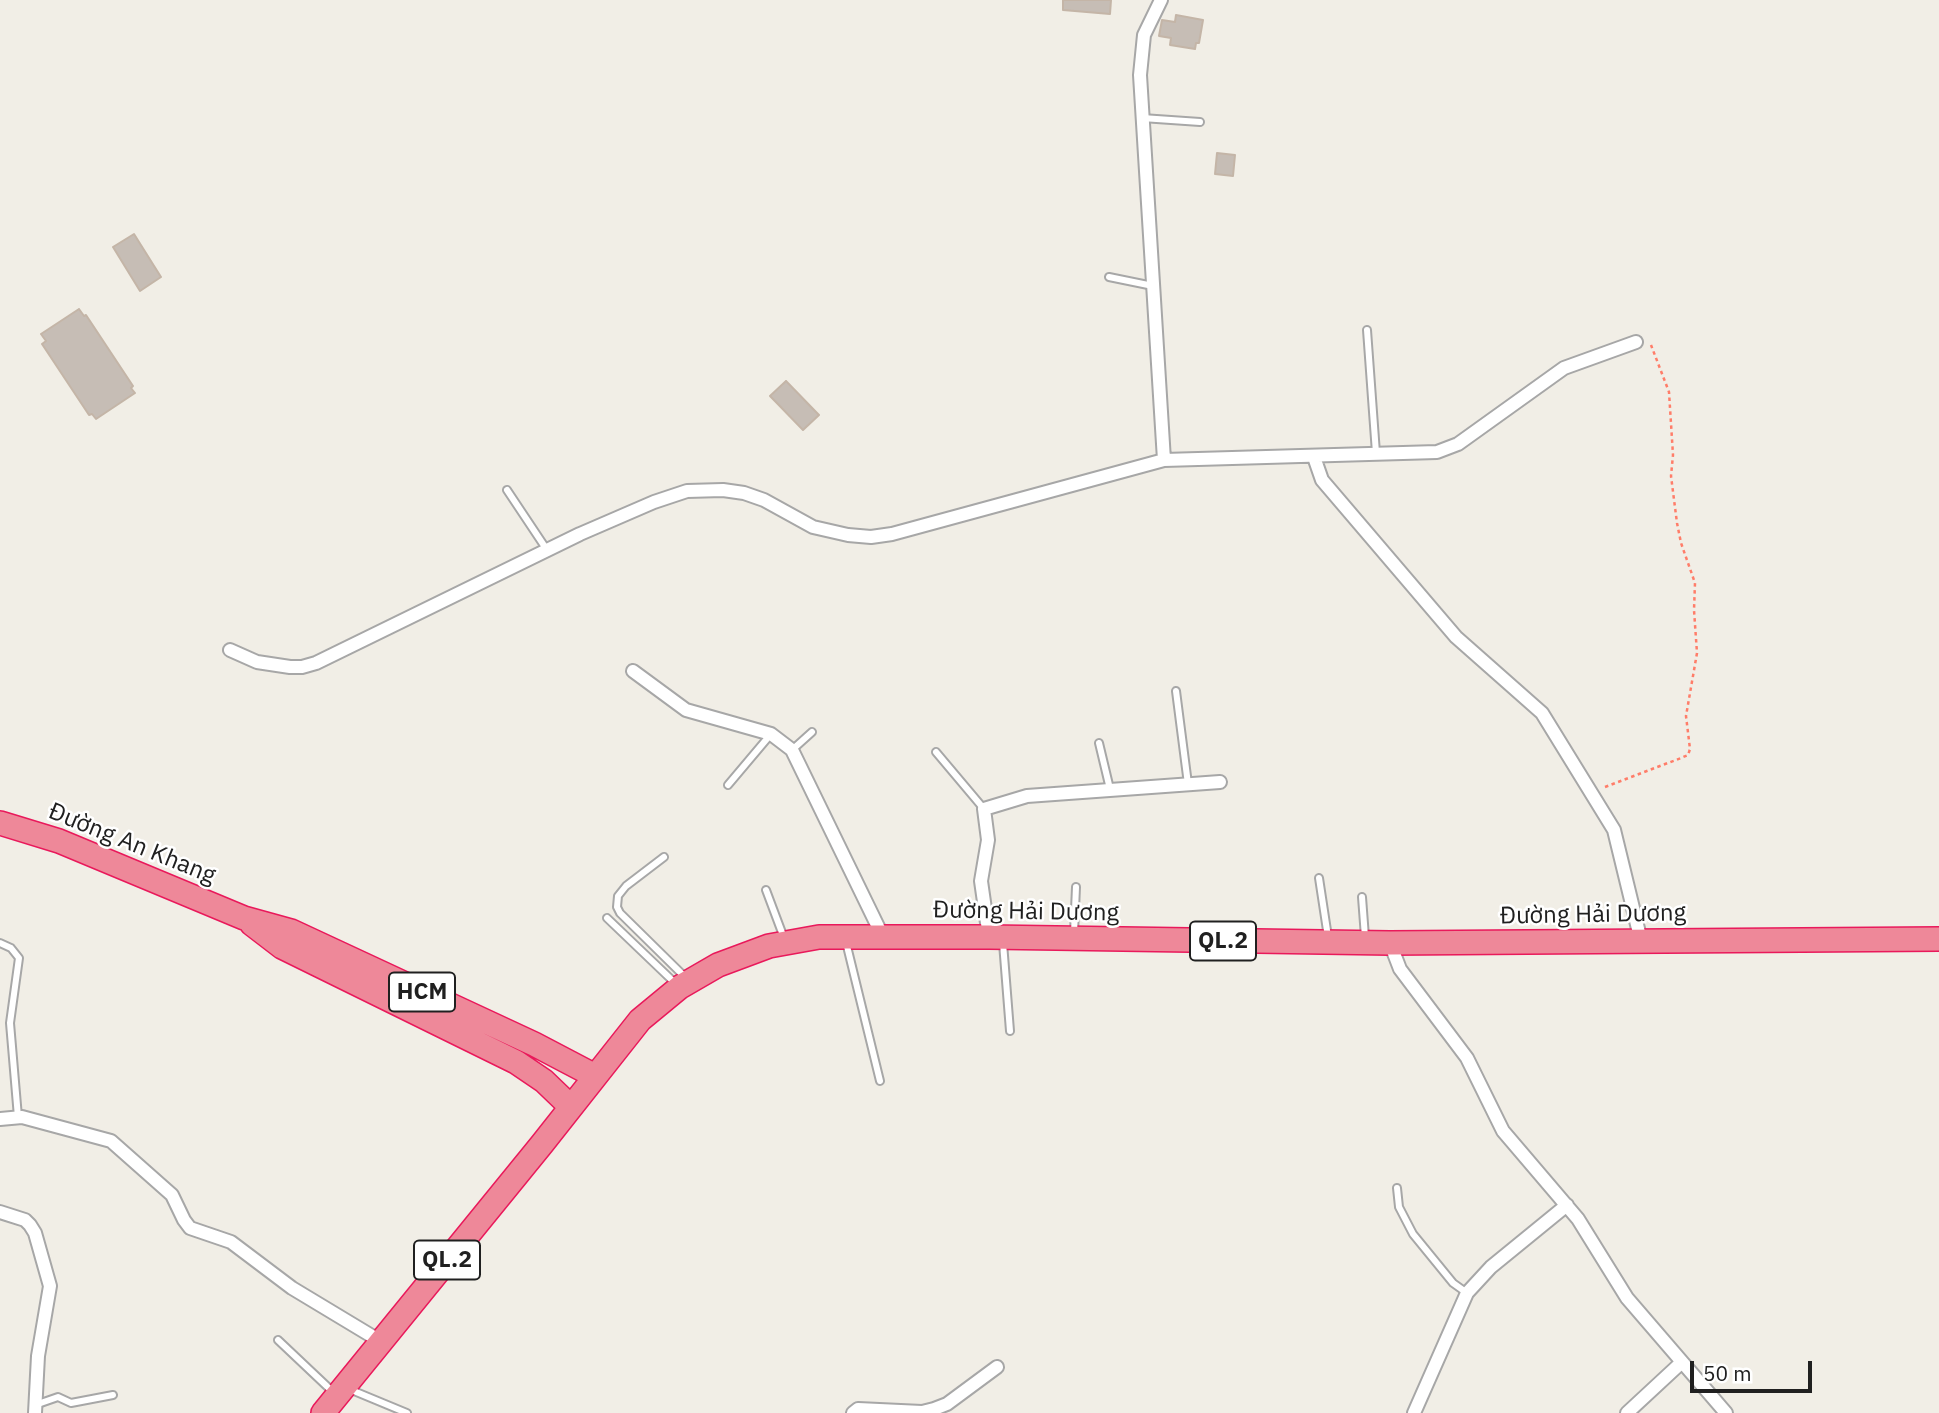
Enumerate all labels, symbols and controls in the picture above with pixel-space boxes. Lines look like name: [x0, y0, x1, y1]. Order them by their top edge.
street label: Đường An Khang: [44, 797, 220, 891]
street label: Đường Hải Dương: [933, 896, 1119, 928]
street label: Đường Hải Dương: [1500, 899, 1686, 931]
road number: QL.2: [1190, 922, 1256, 960]
road number: HCM: [389, 973, 455, 1012]
road number: QL.2: [414, 1240, 480, 1280]
scale bar: [1694, 1346, 1816, 1390]
text: 50 m: [1703, 1359, 1752, 1387]

